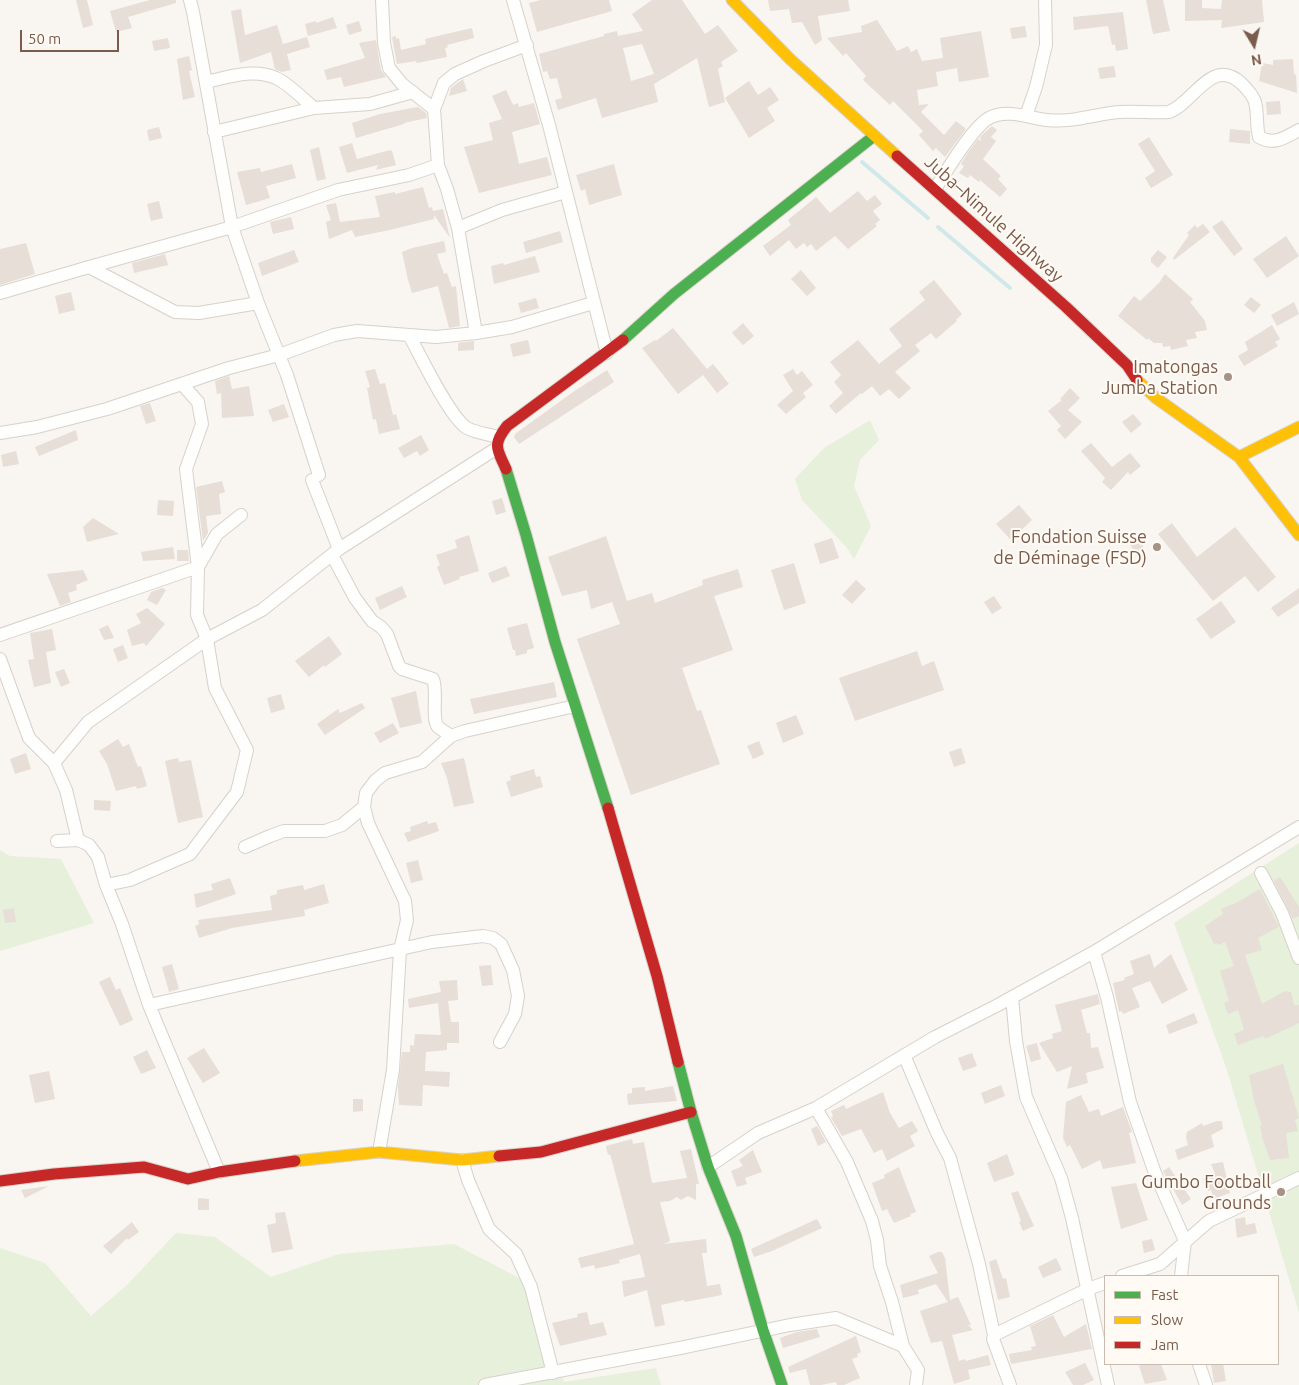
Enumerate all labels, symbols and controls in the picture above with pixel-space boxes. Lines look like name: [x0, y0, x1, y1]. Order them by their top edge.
scale bar: [22, 20, 121, 52]
north arrow: [1229, 20, 1279, 70]
text: 50 m: [28, 30, 61, 47]
text: N: [1250, 51, 1263, 69]
street label: Juba–Nimule Highway: [920, 151, 1068, 287]
place label: Imatongas Jumba Station: [1101, 356, 1218, 398]
marker: Imatongas Jumba Station: [1222, 371, 1234, 383]
place label: Fondation Suisse de Déminage (FSD): [993, 526, 1147, 568]
marker: Fondation Suisse de Déminage (FSD): [1151, 541, 1163, 553]
place label: Gumbo Football Grounds: [1141, 1171, 1271, 1214]
marker: Gumbo Football Grounds: [1275, 1186, 1287, 1198]
legend: [1104, 1275, 1279, 1365]
text: Fast: [1151, 1286, 1178, 1303]
text: Slow: [1151, 1311, 1183, 1328]
text: Jam: [1151, 1336, 1179, 1353]

